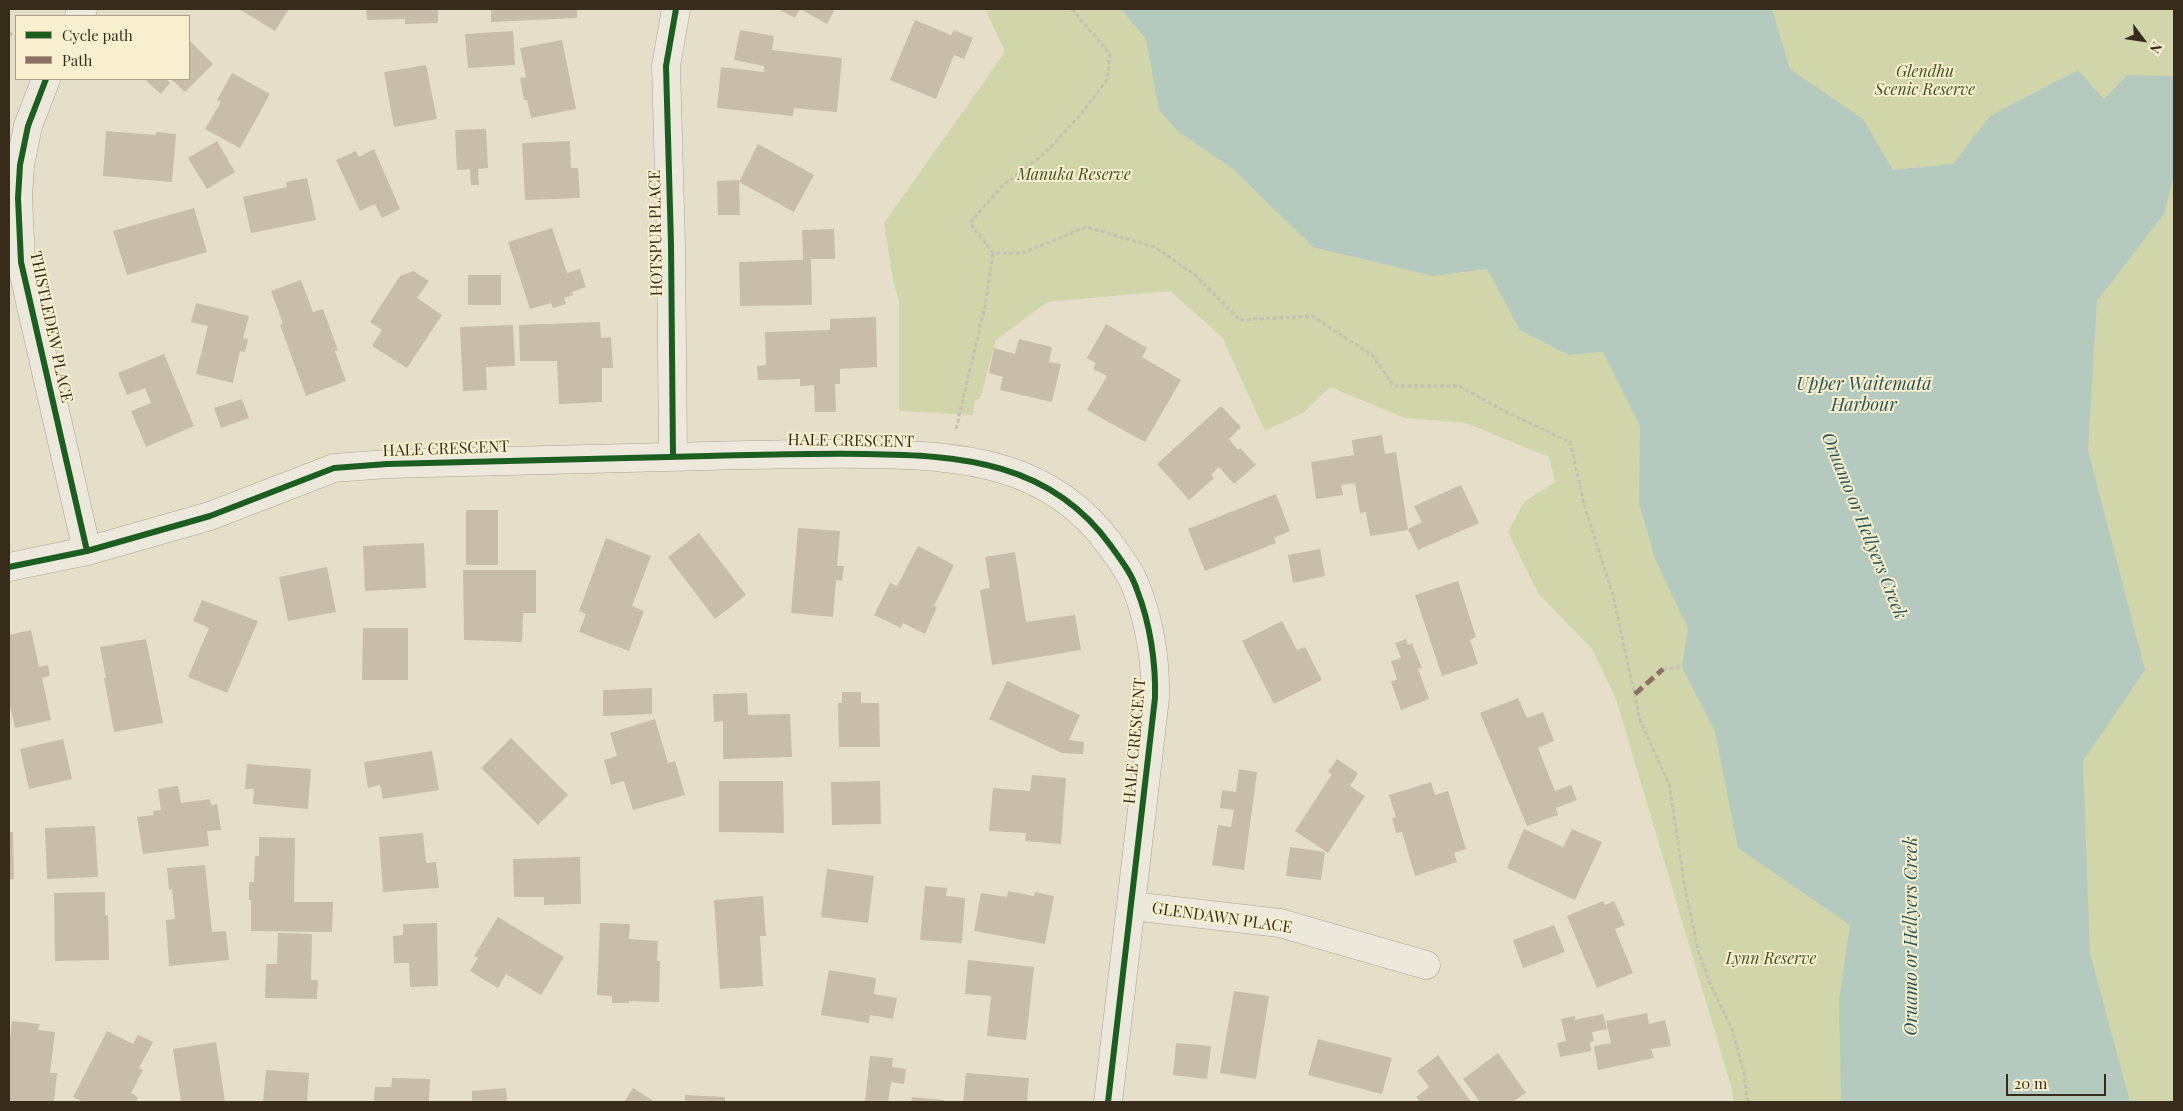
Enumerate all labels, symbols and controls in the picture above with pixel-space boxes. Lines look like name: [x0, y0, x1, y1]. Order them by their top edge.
legend: [15, 15, 190, 80]
north arrow: [2118, 15, 2168, 65]
text: Cycle path: [62, 25, 133, 45]
text: N: [2146, 39, 2167, 57]
text: Path: [62, 50, 92, 70]
park label: Glendhu Scenic Reserve: [1875, 62, 1975, 100]
park label: Manuka Reserve: [1017, 165, 1131, 185]
street label: HOTSPUR PLACE: [645, 170, 667, 296]
street label: THISTLEDEW PLACE: [26, 250, 76, 404]
water label: Upper Waitematā Harbour: [1796, 373, 1932, 416]
water label: Oruamo or Hellyers Creek: [1817, 429, 1911, 623]
street label: HALE CRESCENT: [787, 430, 915, 452]
street label: HALE CRESCENT: [382, 437, 510, 461]
street label: HALE CRESCENT: [1120, 677, 1150, 805]
water label: Oruamo or Hellyers Creek: [1900, 836, 1922, 1036]
street label: GLENDAWN PLACE: [1151, 899, 1293, 937]
park label: Lynn Reserve: [1726, 949, 1816, 969]
scale bar: [2008, 1064, 2108, 1096]
text: 20 m: [2014, 1073, 2047, 1093]

